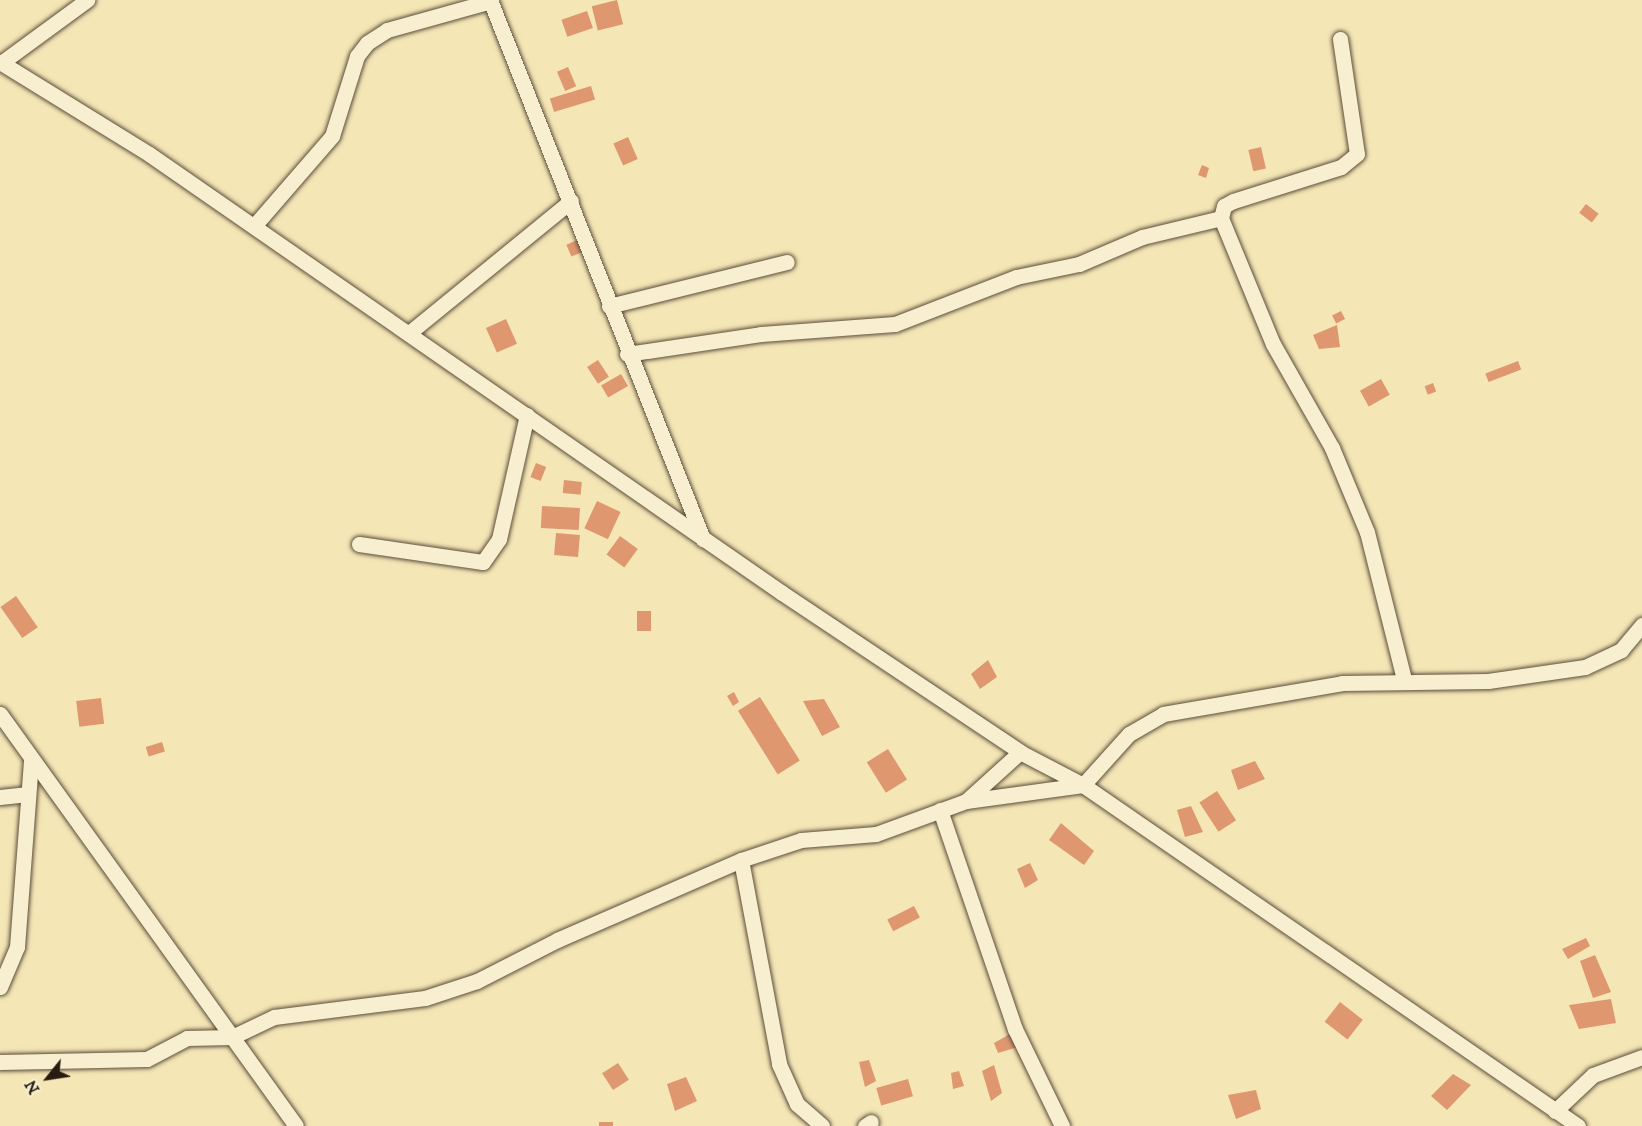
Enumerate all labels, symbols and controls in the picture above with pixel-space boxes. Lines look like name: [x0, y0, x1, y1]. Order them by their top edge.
north arrow: [18, 1048, 78, 1108]
text: N: [20, 1076, 44, 1098]

